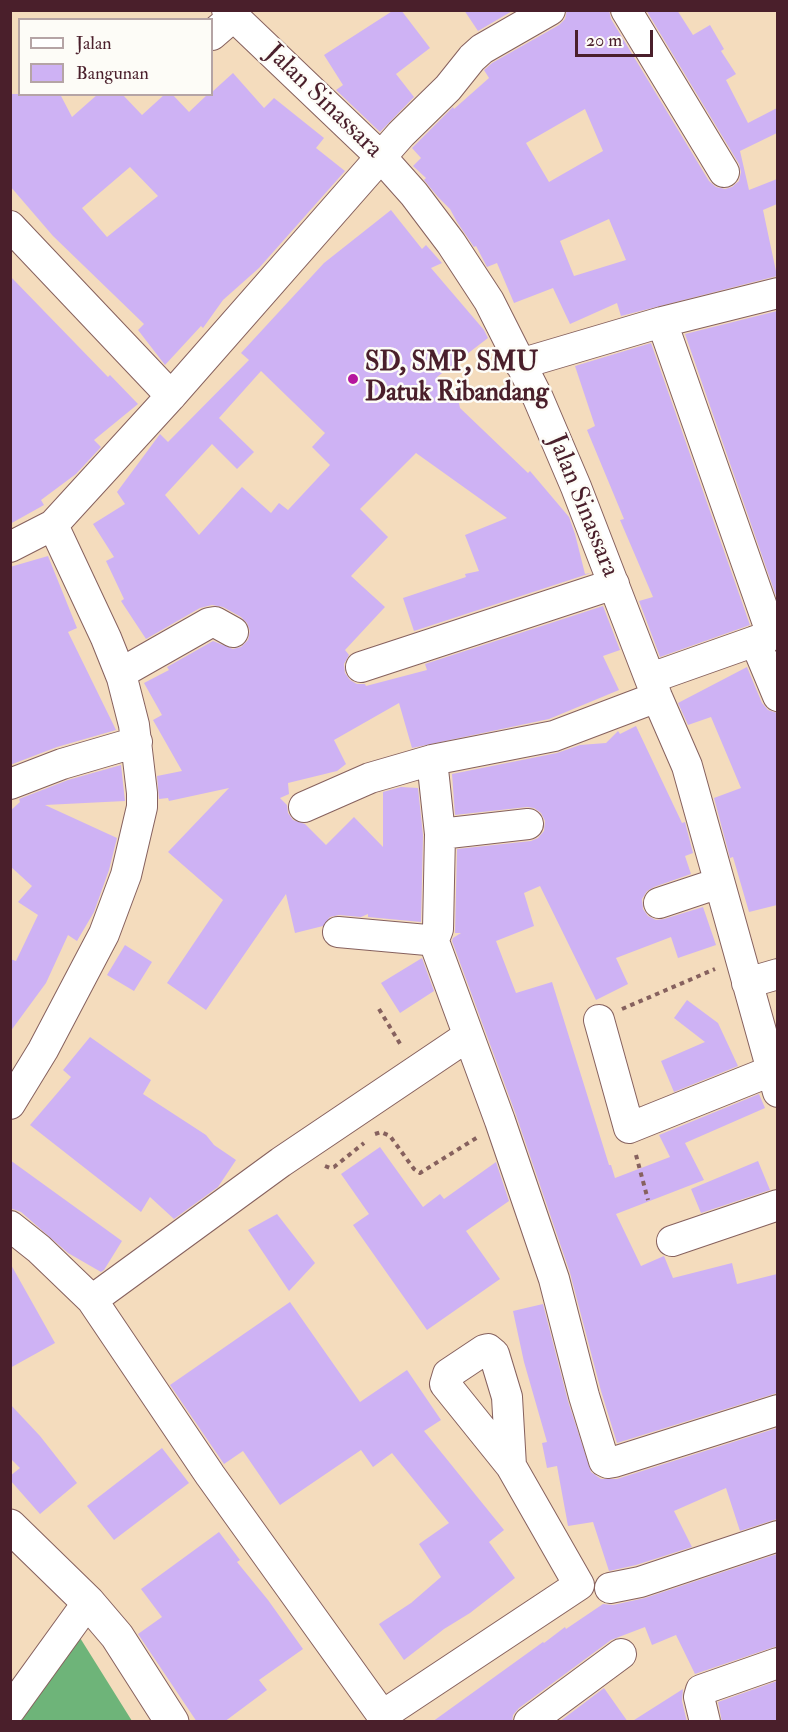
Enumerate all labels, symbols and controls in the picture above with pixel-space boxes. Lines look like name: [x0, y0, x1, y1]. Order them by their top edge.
legend: [18, 18, 213, 96]
scale bar: [578, 18, 656, 56]
text: 20 m: [586, 29, 622, 52]
text: Jalan: [76, 32, 112, 55]
street label: Jalan Sinassara: [258, 38, 388, 166]
text: Bangunan: [76, 62, 149, 85]
place label: SD, SMP, SMU Datuk Ribandang: [365, 348, 549, 410]
marker: SD, SMP, SMU Datuk Ribandang: [346, 372, 360, 386]
street label: Jalan Sinassara: [539, 430, 625, 582]

